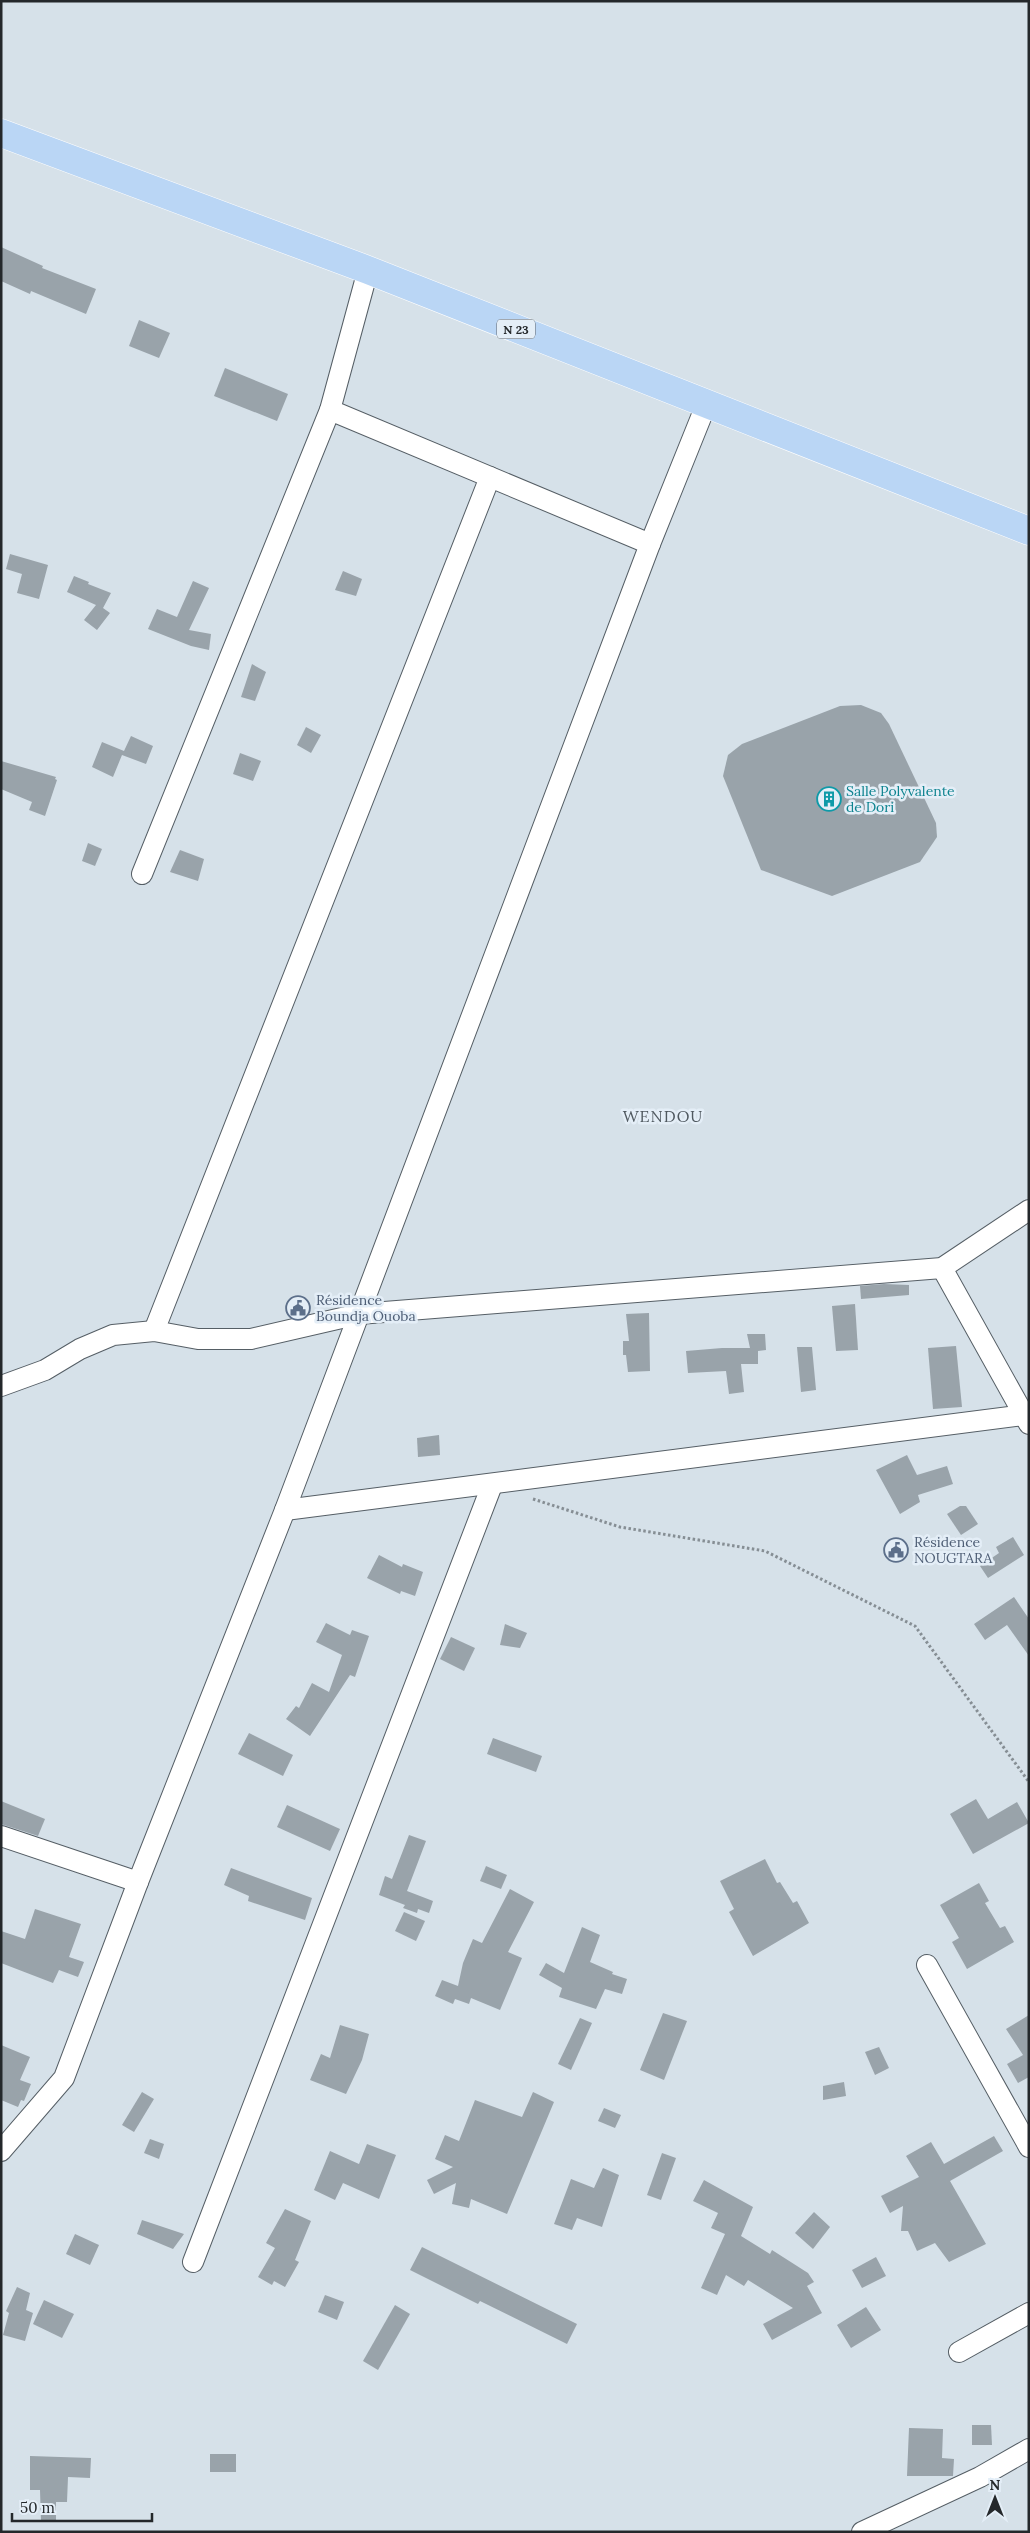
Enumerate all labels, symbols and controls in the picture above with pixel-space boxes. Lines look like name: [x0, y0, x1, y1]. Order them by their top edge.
road number: N 23: [497, 320, 535, 338]
place label: Salle Polyvalente de Dori: [846, 782, 955, 816]
building icon: Salle Polyvalente de Dori: [816, 786, 842, 812]
district label: WENDOU: [623, 1106, 703, 1126]
place label: Résidence Boundja Ouoba: [316, 1291, 416, 1325]
public building icon: Résidence Boundja Ouoba: [285, 1295, 311, 1321]
place label: Résidence NOUGTARA: [914, 1533, 992, 1567]
public building icon: Résidence NOUGTARA: [883, 1537, 909, 1563]
north arrow: [970, 2473, 1020, 2523]
text: N: [990, 2476, 1001, 2494]
scale bar: [12, 2490, 152, 2522]
text: 50 m: [20, 2498, 55, 2517]

